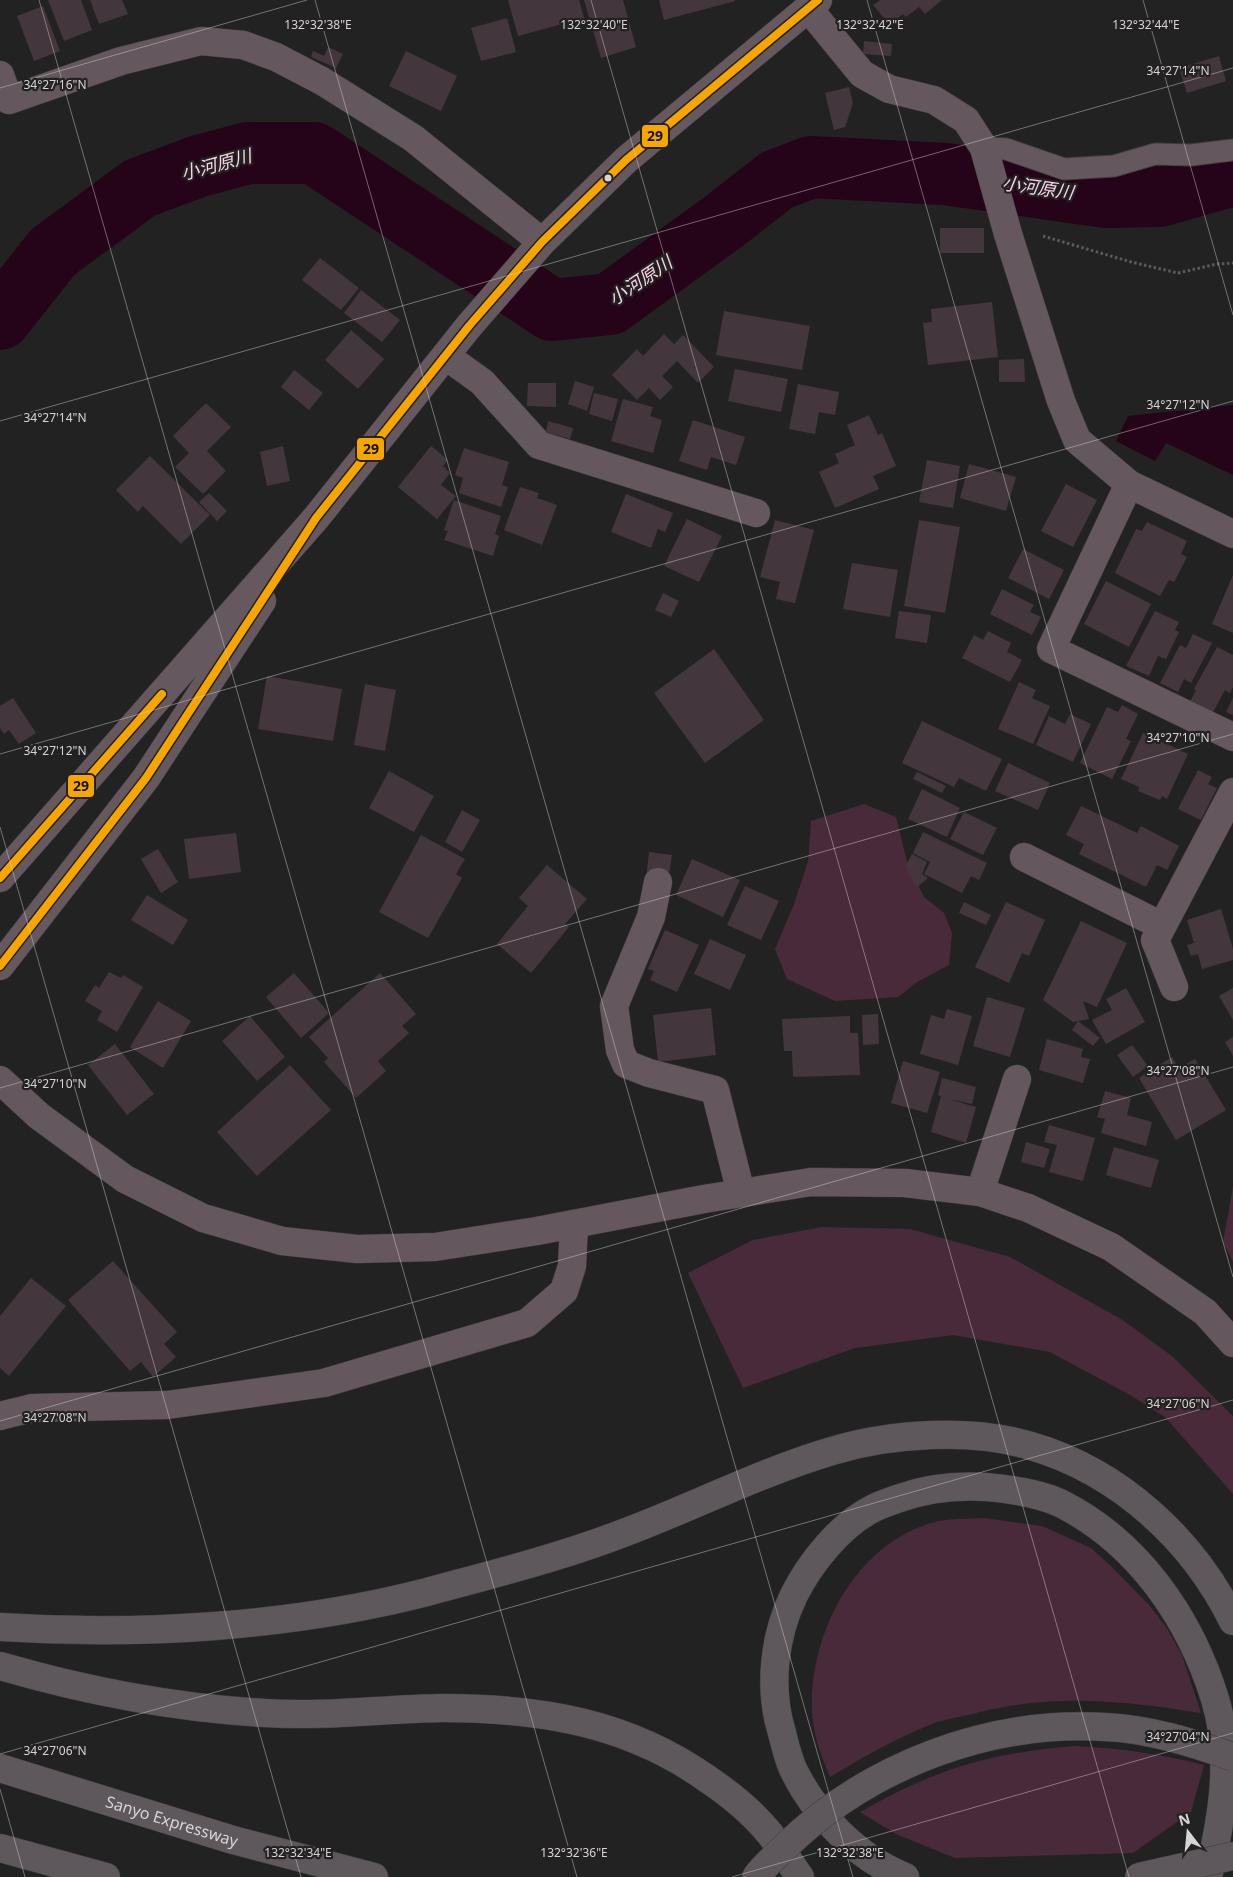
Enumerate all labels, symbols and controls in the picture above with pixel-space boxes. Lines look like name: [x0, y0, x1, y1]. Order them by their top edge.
text: 132°32'38"E: [284, 16, 352, 33]
text: 132°32'40"E: [560, 16, 628, 33]
text: 132°32'42"E: [836, 16, 904, 33]
text: 132°32'44"E: [1112, 16, 1180, 33]
text: 34°27'14"N: [1146, 62, 1210, 79]
text: 34°27'16"N: [23, 76, 87, 93]
line badge: 29: [641, 124, 669, 148]
text: 29: [647, 126, 663, 145]
water label: 小河原川: [178, 143, 256, 185]
water label: 小河原川: [1001, 170, 1077, 204]
unlabelled marker: [603, 173, 613, 183]
water label: 小河原川: [603, 249, 678, 310]
text: 34°27'12"N: [1146, 396, 1210, 413]
text: 34°27'14"N: [23, 409, 87, 426]
line badge: 29: [356, 437, 385, 461]
text: 29: [363, 439, 379, 458]
text: 34°27'10"N: [1146, 729, 1210, 746]
text: 34°27'12"N: [23, 742, 87, 759]
line badge: 29: [67, 774, 95, 798]
text: 29: [73, 776, 89, 795]
text: 34°27'08"N: [1146, 1062, 1210, 1079]
text: 34°27'10"N: [23, 1075, 87, 1092]
text: 34°27'06"N: [1146, 1395, 1210, 1412]
text: 34°27'08"N: [23, 1409, 87, 1426]
text: 34°27'04"N: [1146, 1728, 1210, 1745]
text: 34°27'06"N: [23, 1742, 87, 1759]
street label: Sanyo Expressway: [103, 1790, 241, 1852]
north arrow: [1163, 1807, 1213, 1857]
text: N: [1176, 1808, 1192, 1830]
text: 132°32'34"E: [264, 1844, 332, 1861]
text: 132°32'36"E: [540, 1844, 608, 1861]
text: 132°32'38"E: [816, 1844, 884, 1861]

